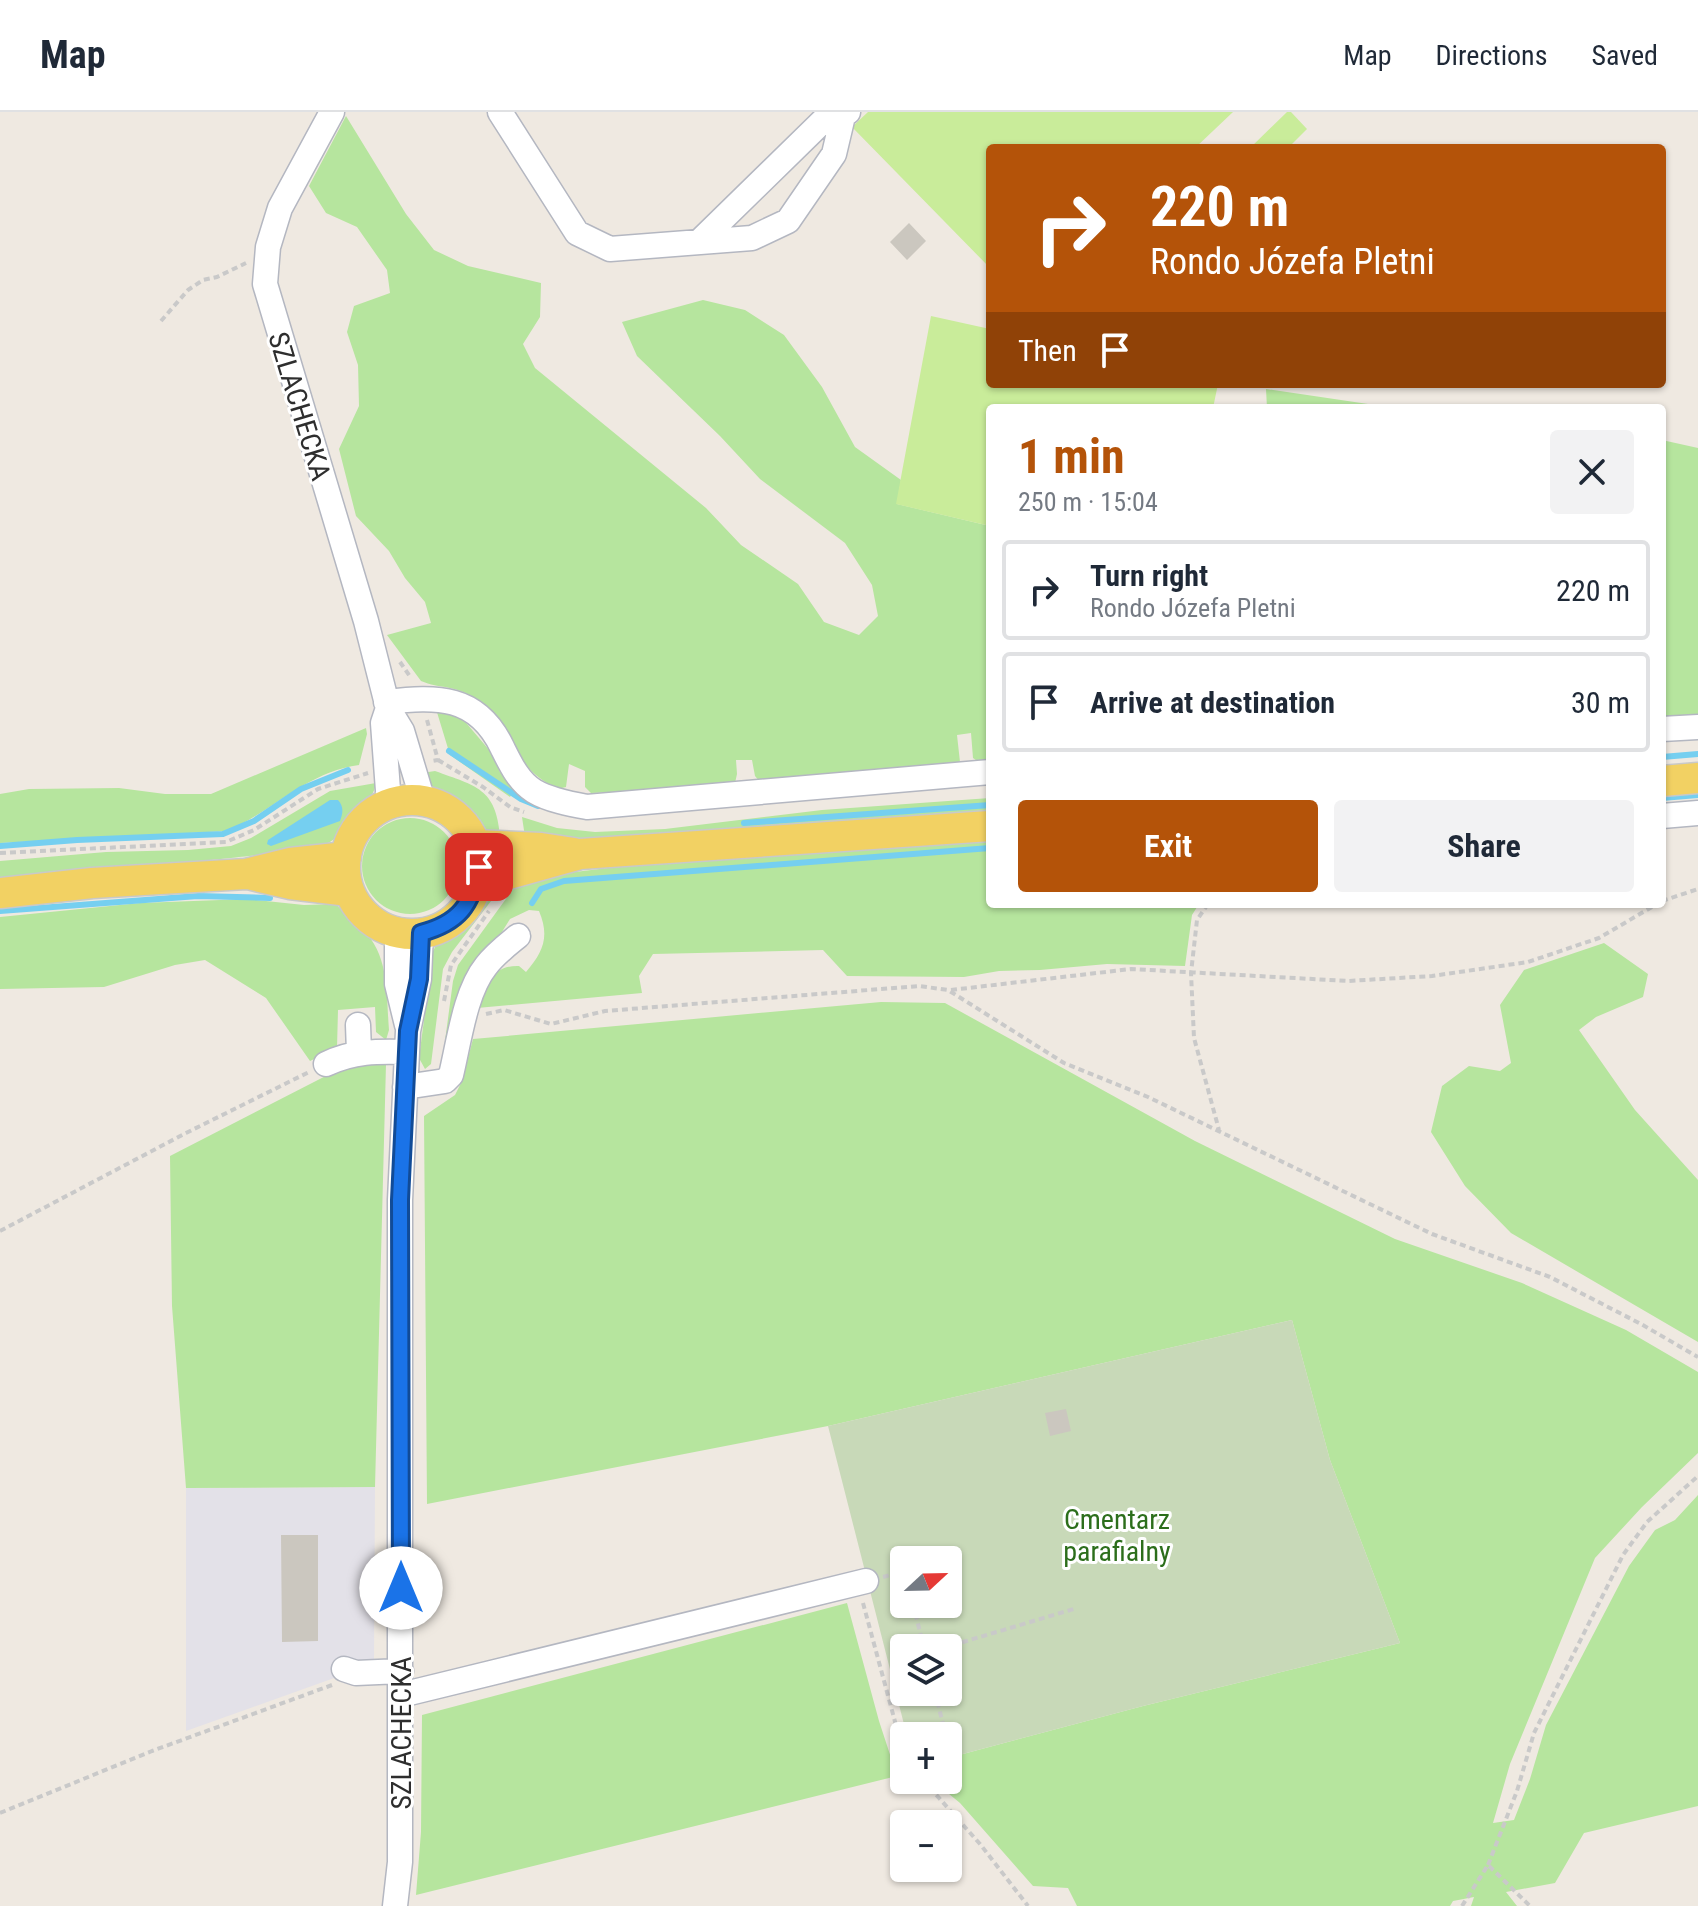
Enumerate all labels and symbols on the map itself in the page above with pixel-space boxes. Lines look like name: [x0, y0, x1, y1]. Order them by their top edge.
street label: SZLACHECKA: [261, 328, 338, 484]
pin: [445, 833, 513, 901]
park label: Cmentarz parafialny: [1063, 1503, 1171, 1568]
position arrow: [359, 1546, 443, 1630]
north arrow: [890, 1546, 962, 1618]
street label: SZLACHECKA: [385, 1656, 418, 1810]

